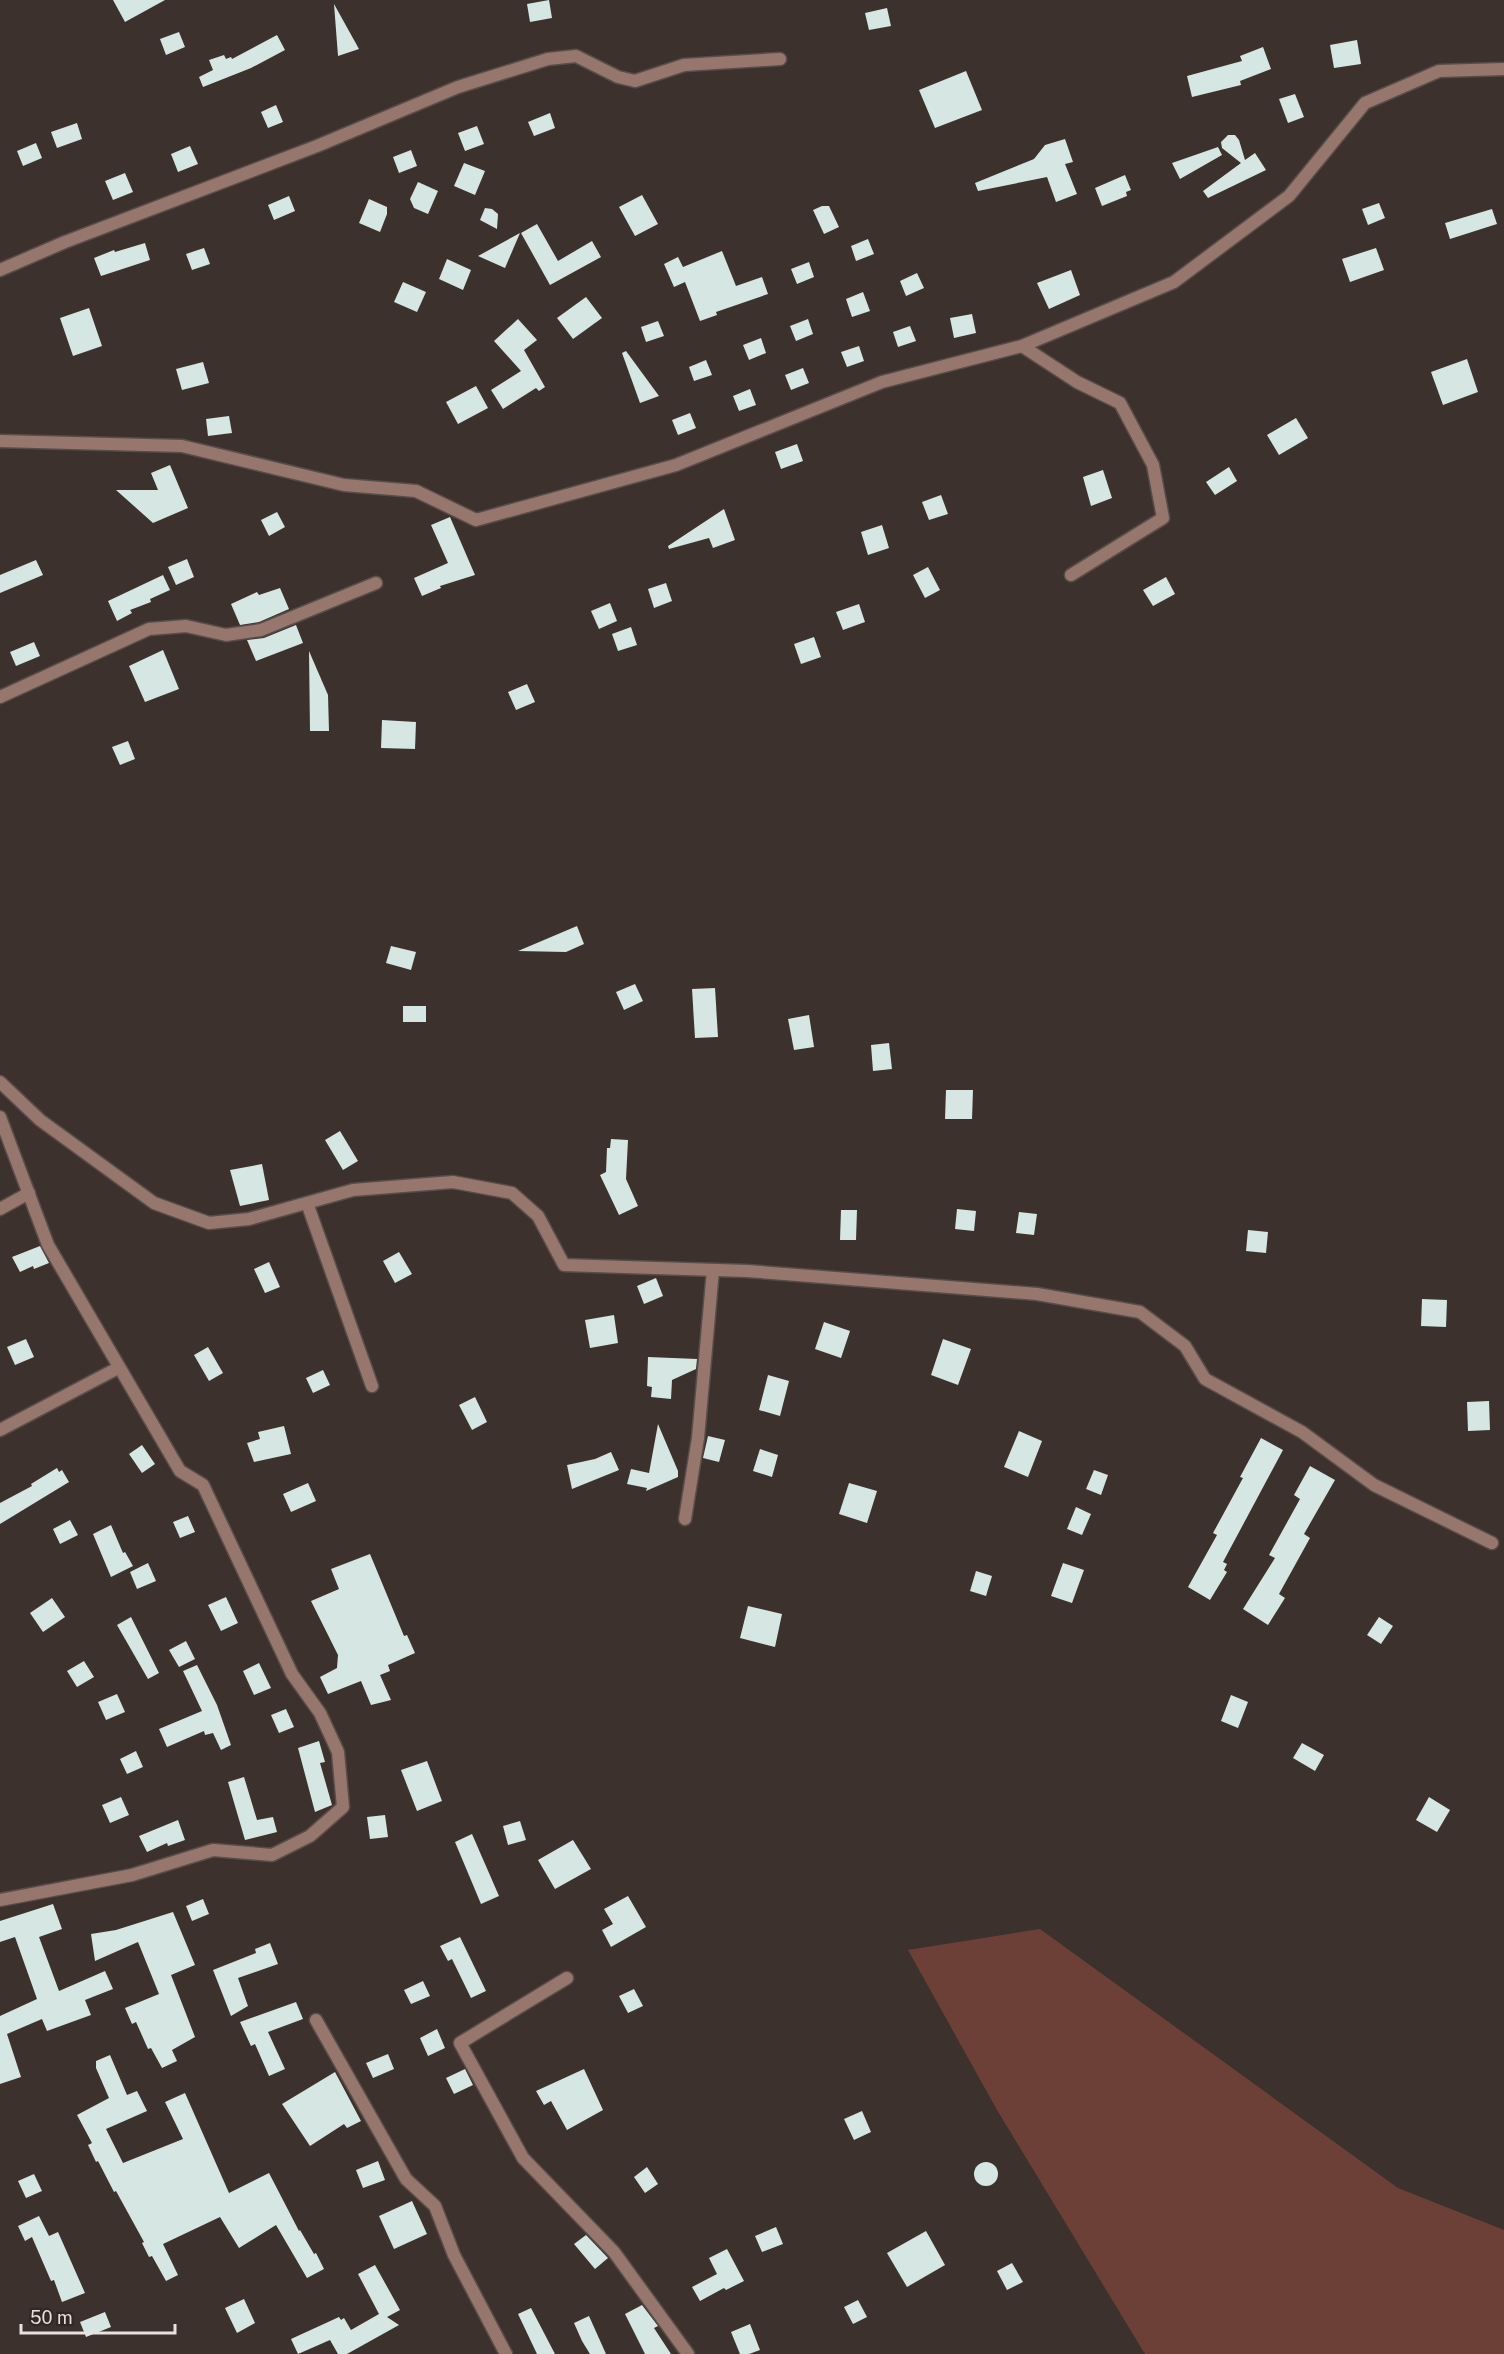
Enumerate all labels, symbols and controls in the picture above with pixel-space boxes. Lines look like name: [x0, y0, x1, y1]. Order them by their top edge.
scale bar: [21, 2297, 176, 2335]
text: 50 m: [30, 2307, 73, 2328]

